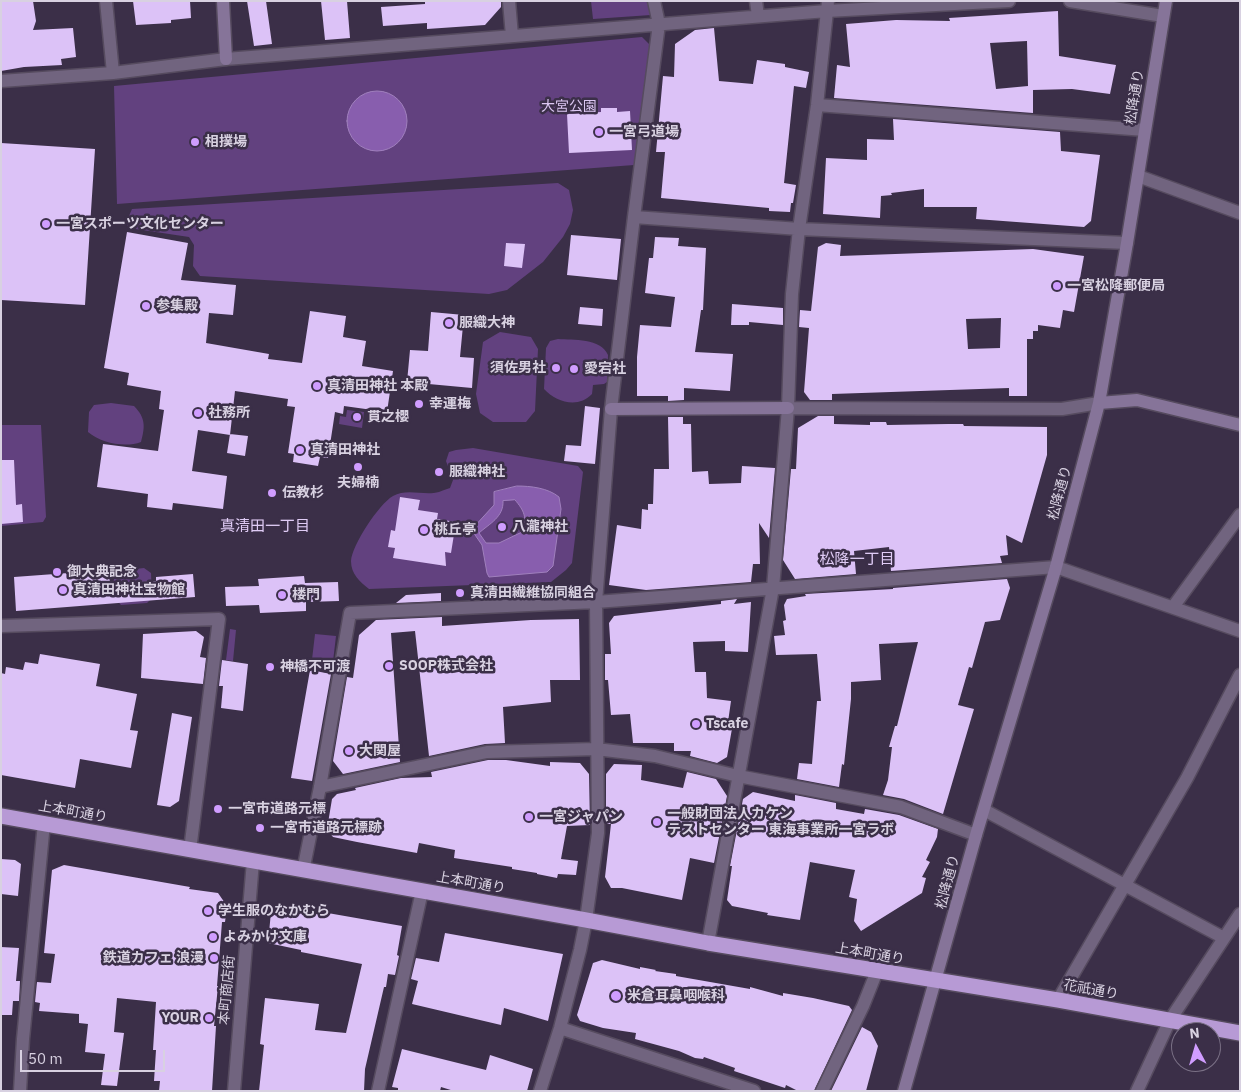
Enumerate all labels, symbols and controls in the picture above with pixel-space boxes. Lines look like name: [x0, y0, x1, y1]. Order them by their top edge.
street label: 松降通り: [1122, 68, 1148, 126]
park label: 大宮公園: [541, 99, 597, 115]
place label: 一宮弓道場: [609, 124, 679, 140]
marker: 一宮弓道場: [593, 126, 605, 138]
place label: 相撲場: [205, 134, 247, 150]
marker: 相撲場: [189, 136, 201, 148]
place label: 一宮スポーツ文化センター: [56, 216, 224, 232]
marker: 一宮スポーツ文化センター: [40, 218, 52, 230]
place label: 一宮松降郵便局: [1067, 278, 1165, 294]
marker: 一宮松降郵便局: [1051, 280, 1063, 292]
place label: 参集殿: [156, 298, 198, 314]
marker: 参集殿: [140, 300, 152, 312]
place label: 服織大神: [459, 315, 515, 331]
marker: 服織大神: [443, 317, 455, 329]
place label: 須佐男社: [490, 360, 546, 376]
place label: 愛宕社: [584, 361, 626, 377]
marker: 須佐男社: [550, 362, 562, 374]
marker: 愛宕社: [568, 363, 580, 375]
place label: 真清田神社 本殿: [327, 378, 428, 394]
marker: 真清田神社 本殿: [311, 380, 323, 392]
place label: 幸運梅: [429, 396, 471, 412]
marker: 幸運梅: [413, 398, 425, 410]
place label: 社務所: [208, 405, 250, 421]
marker: 社務所: [192, 407, 204, 419]
place label: 貫之櫻: [367, 409, 409, 425]
marker: 貫之櫻: [351, 411, 363, 423]
place label: 真清田神社: [310, 442, 380, 458]
marker: 真清田神社: [294, 444, 306, 456]
marker: 夫婦楠: [352, 461, 364, 473]
place label: 服織神社: [449, 464, 505, 480]
street label: 松降通り: [1045, 464, 1075, 522]
marker: 服織神社: [433, 466, 445, 478]
place label: 夫婦楠: [337, 475, 379, 491]
place label: 伝教杉: [282, 485, 324, 501]
marker: 伝教杉: [266, 487, 278, 499]
district label: 真清田一丁目: [220, 518, 310, 536]
place label: 八瀧神社: [512, 519, 568, 535]
marker: 八瀧神社: [496, 521, 508, 533]
place label: 桃丘亭: [434, 522, 476, 538]
marker: 桃丘亭: [418, 524, 430, 536]
district label: 松降一丁目: [820, 551, 894, 569]
place label: 御大典記念: [67, 564, 137, 580]
marker: 御大典記念: [51, 566, 63, 578]
place label: 真清田神社宝物館: [73, 582, 185, 598]
marker: 真清田神社宝物館: [57, 584, 69, 596]
place label: 真清田繊維協同組合: [470, 585, 596, 601]
place label: 楼門: [292, 587, 320, 603]
marker: 真清田繊維協同組合: [454, 587, 466, 599]
marker: 楼門: [276, 589, 288, 601]
place label: SOOP株式会社: [399, 658, 493, 674]
place label: 神橋不可渡: [280, 659, 350, 675]
marker: SOOP株式会社: [383, 660, 395, 672]
marker: 神橋不可渡: [264, 661, 276, 673]
place label: Tscafe: [706, 716, 748, 732]
marker: Tscafe: [690, 718, 702, 730]
place label: 大関屋: [359, 743, 401, 759]
marker: 大関屋: [343, 745, 355, 757]
street label: 上本町通り: [37, 798, 109, 826]
place label: 一宮市道路元標: [228, 801, 326, 817]
marker: 一宮市道路元標: [212, 803, 224, 815]
place label: 一般財団法人カケン テストセンター 東海事業所一宮ラボ: [667, 806, 894, 839]
place label: 一宮ジャパン: [539, 809, 623, 825]
marker: 一宮ジャパン: [523, 811, 535, 823]
marker: 一般財団法人カケン テストセンター 東海事業所一宮ラボ: [651, 816, 663, 828]
place label: 一宮市道路元標跡: [270, 820, 382, 836]
marker: 一宮市道路元標跡: [254, 822, 266, 834]
street label: 松降通り: [933, 853, 963, 911]
street label: 上本町通り: [435, 869, 507, 897]
place label: 学生服のなかむら: [218, 903, 330, 919]
marker: 学生服のなかむら: [202, 905, 214, 917]
place label: よみかけ文庫: [223, 929, 307, 945]
marker: よみかけ文庫: [207, 931, 219, 943]
street label: 上本町通り: [834, 940, 906, 968]
place label: 鉄道カフェ 浪漫: [103, 950, 204, 966]
marker: 鉄道カフェ 浪漫: [208, 952, 220, 964]
street label: 本町商店街: [216, 954, 238, 1026]
street label: 花祇通り: [1062, 977, 1120, 1003]
place label: 米倉耳鼻咽喉科: [627, 988, 725, 1004]
marker: 米倉耳鼻咽喉科: [609, 989, 623, 1003]
place label: YOUR: [161, 1010, 199, 1026]
marker: YOUR: [203, 1012, 215, 1024]
north arrow: [1171, 1022, 1221, 1072]
text: N: [1189, 1024, 1201, 1043]
scale bar: [22, 1040, 168, 1072]
text: 50 m: [28, 1049, 63, 1068]

